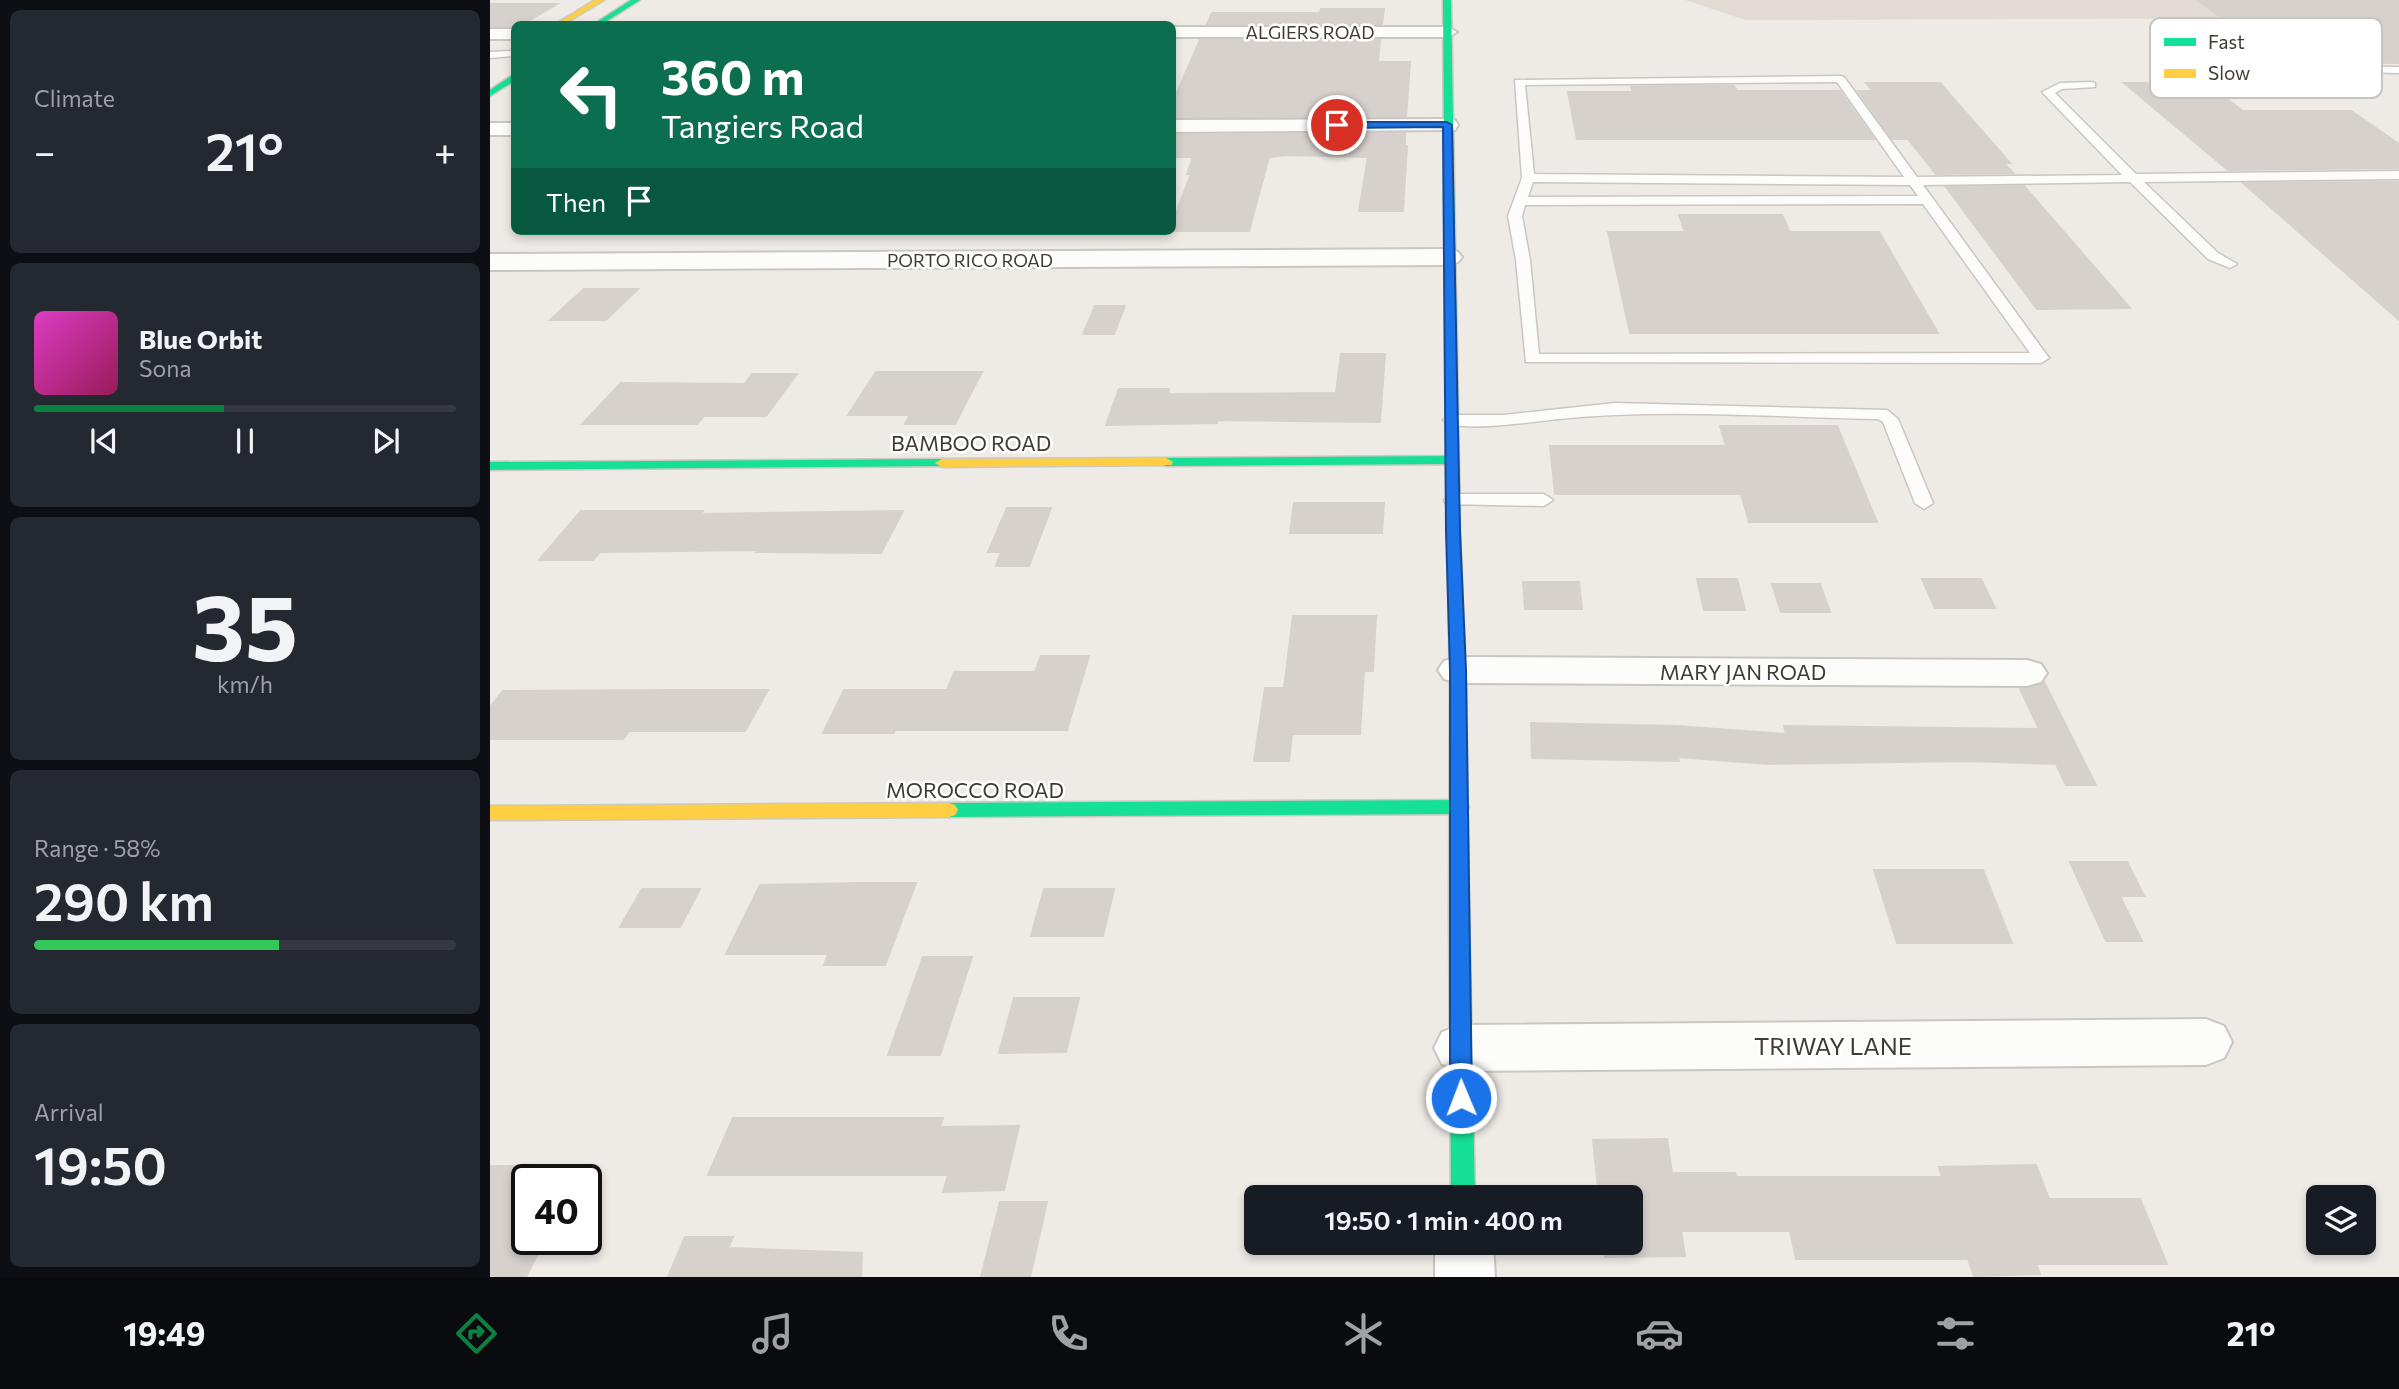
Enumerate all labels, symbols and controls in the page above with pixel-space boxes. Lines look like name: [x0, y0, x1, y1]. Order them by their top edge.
legend: [2150, 18, 2382, 98]
street label: ALGIERS ROAD: [1246, 21, 1375, 43]
text: Fast: [2208, 30, 2245, 53]
text: 360 m: [661, 45, 804, 105]
icon: left: [546, 49, 637, 140]
text: Slow: [2208, 61, 2250, 84]
text: Climate: [34, 84, 115, 112]
pin: [1307, 95, 1367, 155]
text: Tangiers Road: [661, 105, 864, 145]
icon: arrive: [1318, 106, 1356, 144]
text: 21°: [205, 118, 284, 182]
text: −: [34, 127, 56, 174]
text: +: [434, 127, 456, 174]
icon: arrive: [620, 182, 658, 220]
text: Then: [546, 186, 606, 217]
street label: PORTO RICO ROAD: [887, 249, 1053, 271]
text: Blue Orbit: [139, 323, 262, 354]
text: Sona: [139, 354, 191, 382]
icon: previous: [85, 422, 123, 460]
icon: pause: [226, 422, 264, 460]
icon: next: [367, 422, 405, 460]
street label: BAMBOO ROAD: [891, 430, 1051, 455]
text: 35: [192, 568, 298, 680]
street label: MARY JAN ROAD: [1660, 659, 1826, 684]
text: km/h: [217, 670, 273, 698]
street label: MOROCCO ROAD: [886, 777, 1064, 802]
text: Range · 58%: [34, 834, 161, 862]
text: 290 km: [34, 868, 214, 932]
street label: TRIWAY LANE: [1754, 1031, 1912, 1060]
position arrow: [1424, 1061, 1498, 1135]
text: Arrival: [34, 1098, 104, 1126]
text: 19:50: [34, 1132, 167, 1196]
speed limit sign: 40: [511, 1164, 602, 1255]
map controls: [2306, 1185, 2376, 1255]
button: layers: [2306, 1185, 2376, 1255]
text: 19:50 · 1 min · 400 m: [1324, 1204, 1563, 1235]
icon: directions: [452, 1309, 501, 1358]
icon: music: [748, 1309, 797, 1358]
icon: phone: [1044, 1309, 1093, 1358]
icon: climate: [1339, 1309, 1388, 1358]
icon: car: [1635, 1309, 1684, 1358]
icon: filters: [1931, 1309, 1980, 1358]
text: 19:49: [123, 1313, 205, 1353]
text: 21°: [2227, 1313, 2276, 1353]

